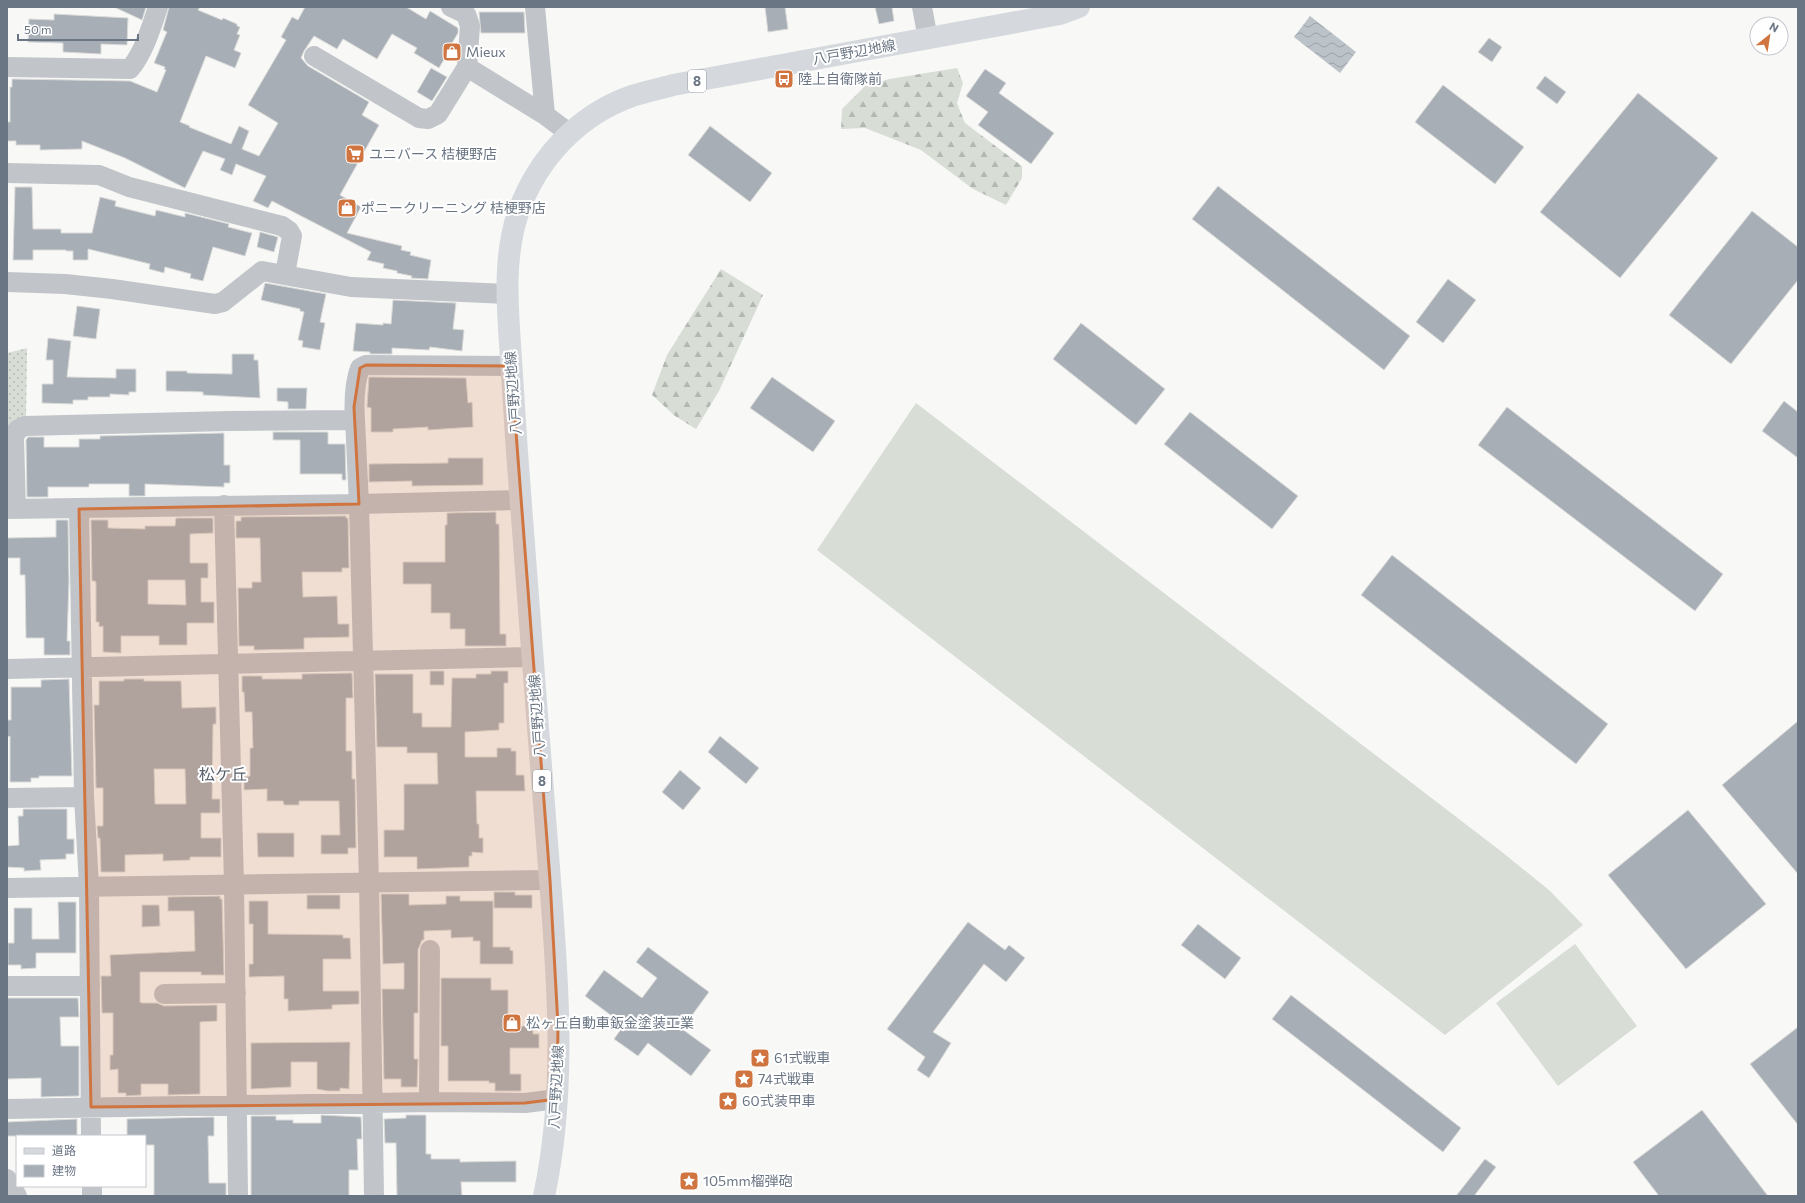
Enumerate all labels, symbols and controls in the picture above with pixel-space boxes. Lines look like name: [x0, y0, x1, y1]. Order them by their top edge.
scale bar: [18, 16, 138, 42]
north arrow: [1749, 16, 1789, 56]
text: N: [1767, 19, 1781, 35]
text: 50 m: [24, 22, 52, 36]
street label: 八戸野辺地線: [811, 36, 897, 67]
shop icon: Mieux: [441, 41, 463, 63]
place label: Mieux: [466, 43, 506, 60]
bus stop icon: 陸上自衛隊前: [773, 68, 795, 90]
road number: 8: [688, 70, 706, 92]
place label: 陸上自衛隊前: [798, 70, 882, 87]
supermarket icon: ユニバース 桔梗野店: [344, 143, 366, 165]
place label: ユニバース 桔梗野店: [369, 145, 497, 162]
shop icon: ポニークリーニング 桔梗野店: [336, 197, 358, 219]
place label: ポニークリーニング 桔梗野店: [361, 199, 546, 216]
street label: 八戸野辺地線: [501, 351, 524, 436]
street label: 八戸野辺地線: [525, 674, 548, 759]
district label: 松ケ丘: [199, 764, 247, 783]
road number: 8: [533, 770, 551, 792]
shop icon: 松ヶ丘自動車鈑金塗装工業: [501, 1012, 523, 1034]
place label: 松ヶ丘自動車鈑金塗装工業: [526, 1014, 694, 1031]
street label: 八戸野辺地線: [545, 1045, 566, 1129]
place icon: 61式戦車: [749, 1047, 771, 1069]
place label: 61式戦車: [774, 1049, 830, 1066]
place icon: 74式戦車: [733, 1068, 755, 1090]
place label: 74式戦車: [758, 1070, 815, 1087]
place icon: 60式装甲車: [717, 1090, 739, 1112]
place label: 60式装甲車: [742, 1092, 816, 1109]
legend: [16, 1135, 146, 1187]
text: 道路: [52, 1143, 76, 1157]
text: 建物: [52, 1163, 76, 1177]
place icon: 105mm榴弾砲: [678, 1170, 700, 1192]
place label: 105mm榴弾砲: [703, 1172, 793, 1189]

